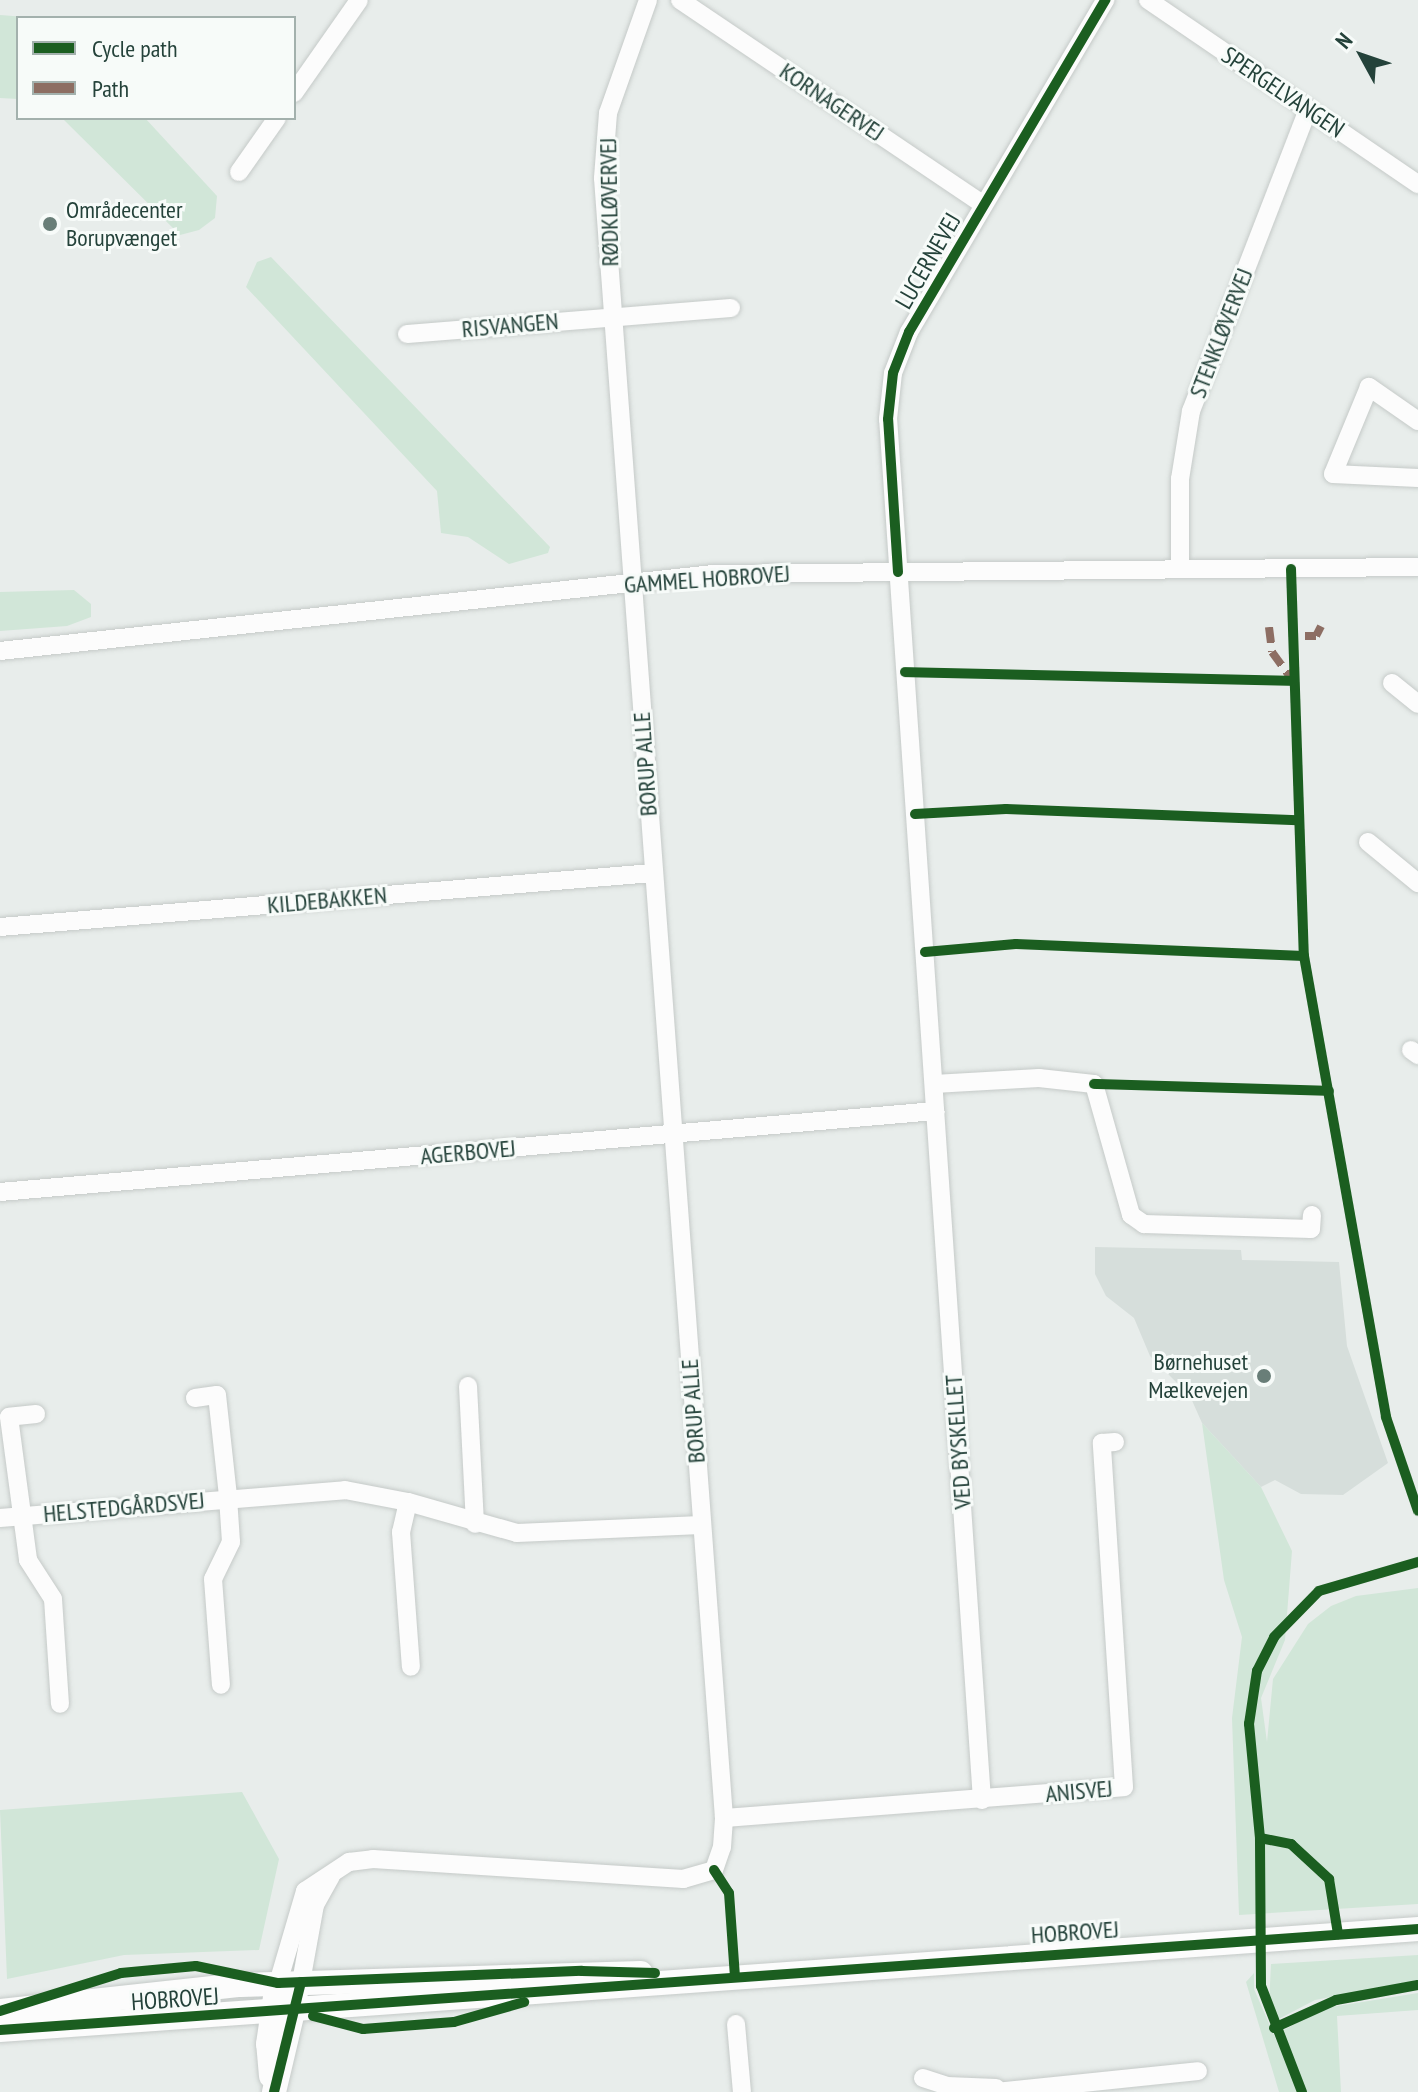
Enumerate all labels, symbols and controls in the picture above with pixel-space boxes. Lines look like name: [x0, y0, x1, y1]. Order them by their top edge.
legend: [16, 16, 296, 120]
north arrow: [1322, 16, 1402, 96]
text: Cycle path: [92, 33, 178, 64]
street label: SPERGELVANGEN: [1216, 40, 1350, 144]
street label: KORNAGERVEJ: [774, 57, 890, 147]
text: Path: [92, 73, 129, 104]
street label: RØDKLØVERVEJ: [593, 137, 625, 267]
place label: Områdecenter Borupvænget: [66, 196, 183, 252]
street label: LUCERNEVEJ: [889, 208, 967, 314]
marker: Områdecenter Borupvænget: [41, 215, 59, 233]
street label: STENKLØVERVEJ: [1183, 264, 1259, 402]
street label: RISVANGEN: [461, 306, 559, 344]
street label: GAMMEL HOBROVEJ: [623, 559, 791, 599]
street label: BORUP ALLE: [627, 710, 663, 818]
street label: KILDEBAKKEN: [266, 880, 388, 920]
street label: AGERBOVEJ: [419, 1133, 517, 1171]
place label: Børnehuset Mælkevejen: [1148, 1348, 1248, 1404]
street label: BORUP ALLE: [675, 1357, 711, 1465]
marker: Børnehuset Mælkevejen: [1255, 1367, 1273, 1385]
street label: VED BYSKELLET: [939, 1374, 977, 1510]
street label: HELSTEDGÅRDSVEJ: [42, 1486, 206, 1528]
street label: ANISVEJ: [1044, 1774, 1114, 1808]
street label: HOBROVEJ: [1030, 1915, 1120, 1949]
street label: HOBROVEJ: [130, 1982, 220, 2016]

